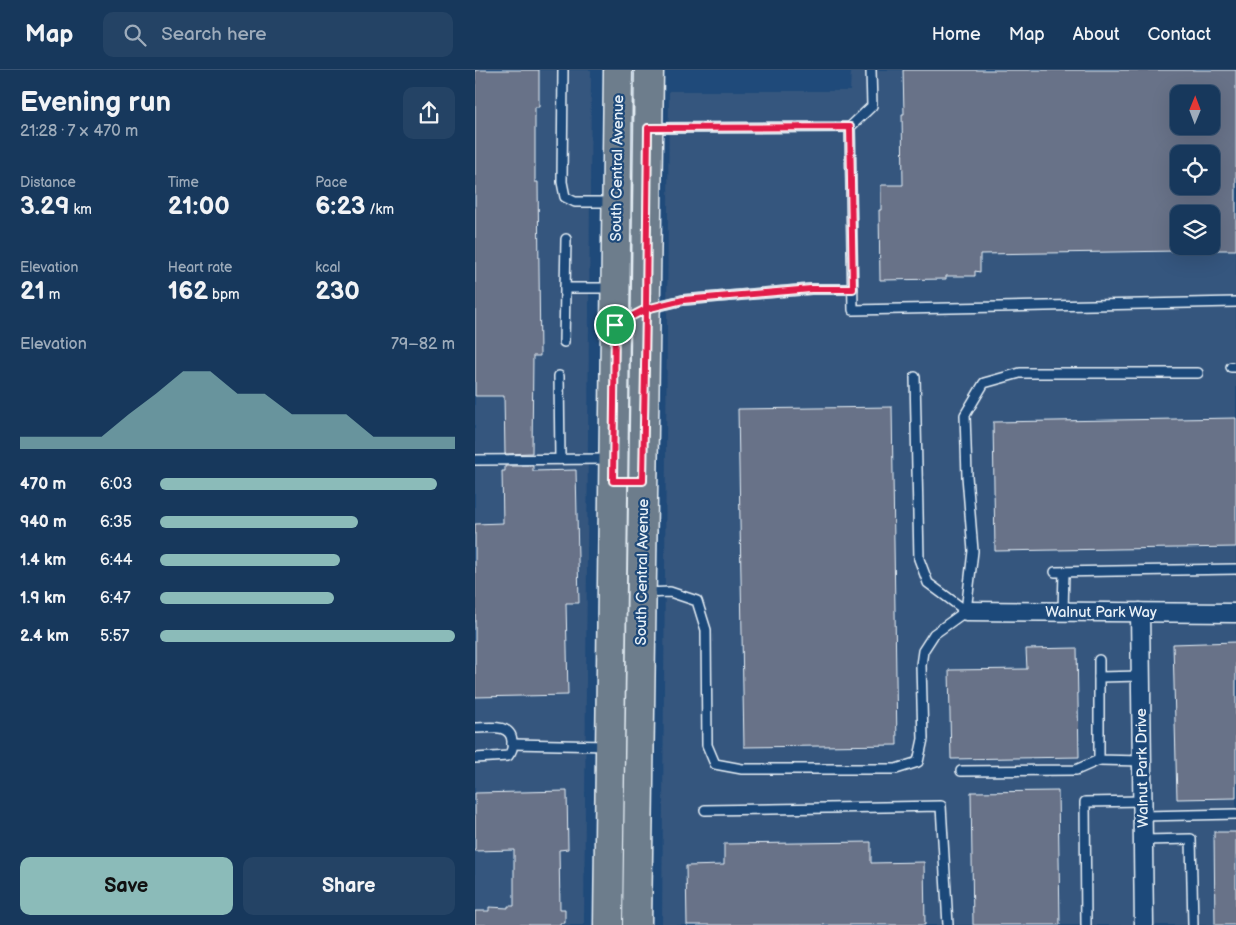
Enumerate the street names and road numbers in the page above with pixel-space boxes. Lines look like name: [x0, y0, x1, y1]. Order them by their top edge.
street label: South Central Avenue: [607, 94, 628, 242]
street label: South Central Avenue: [632, 498, 653, 646]
street label: Walnut Park Way: [1045, 603, 1157, 622]
street label: Walnut Park Drive: [1132, 708, 1153, 828]

